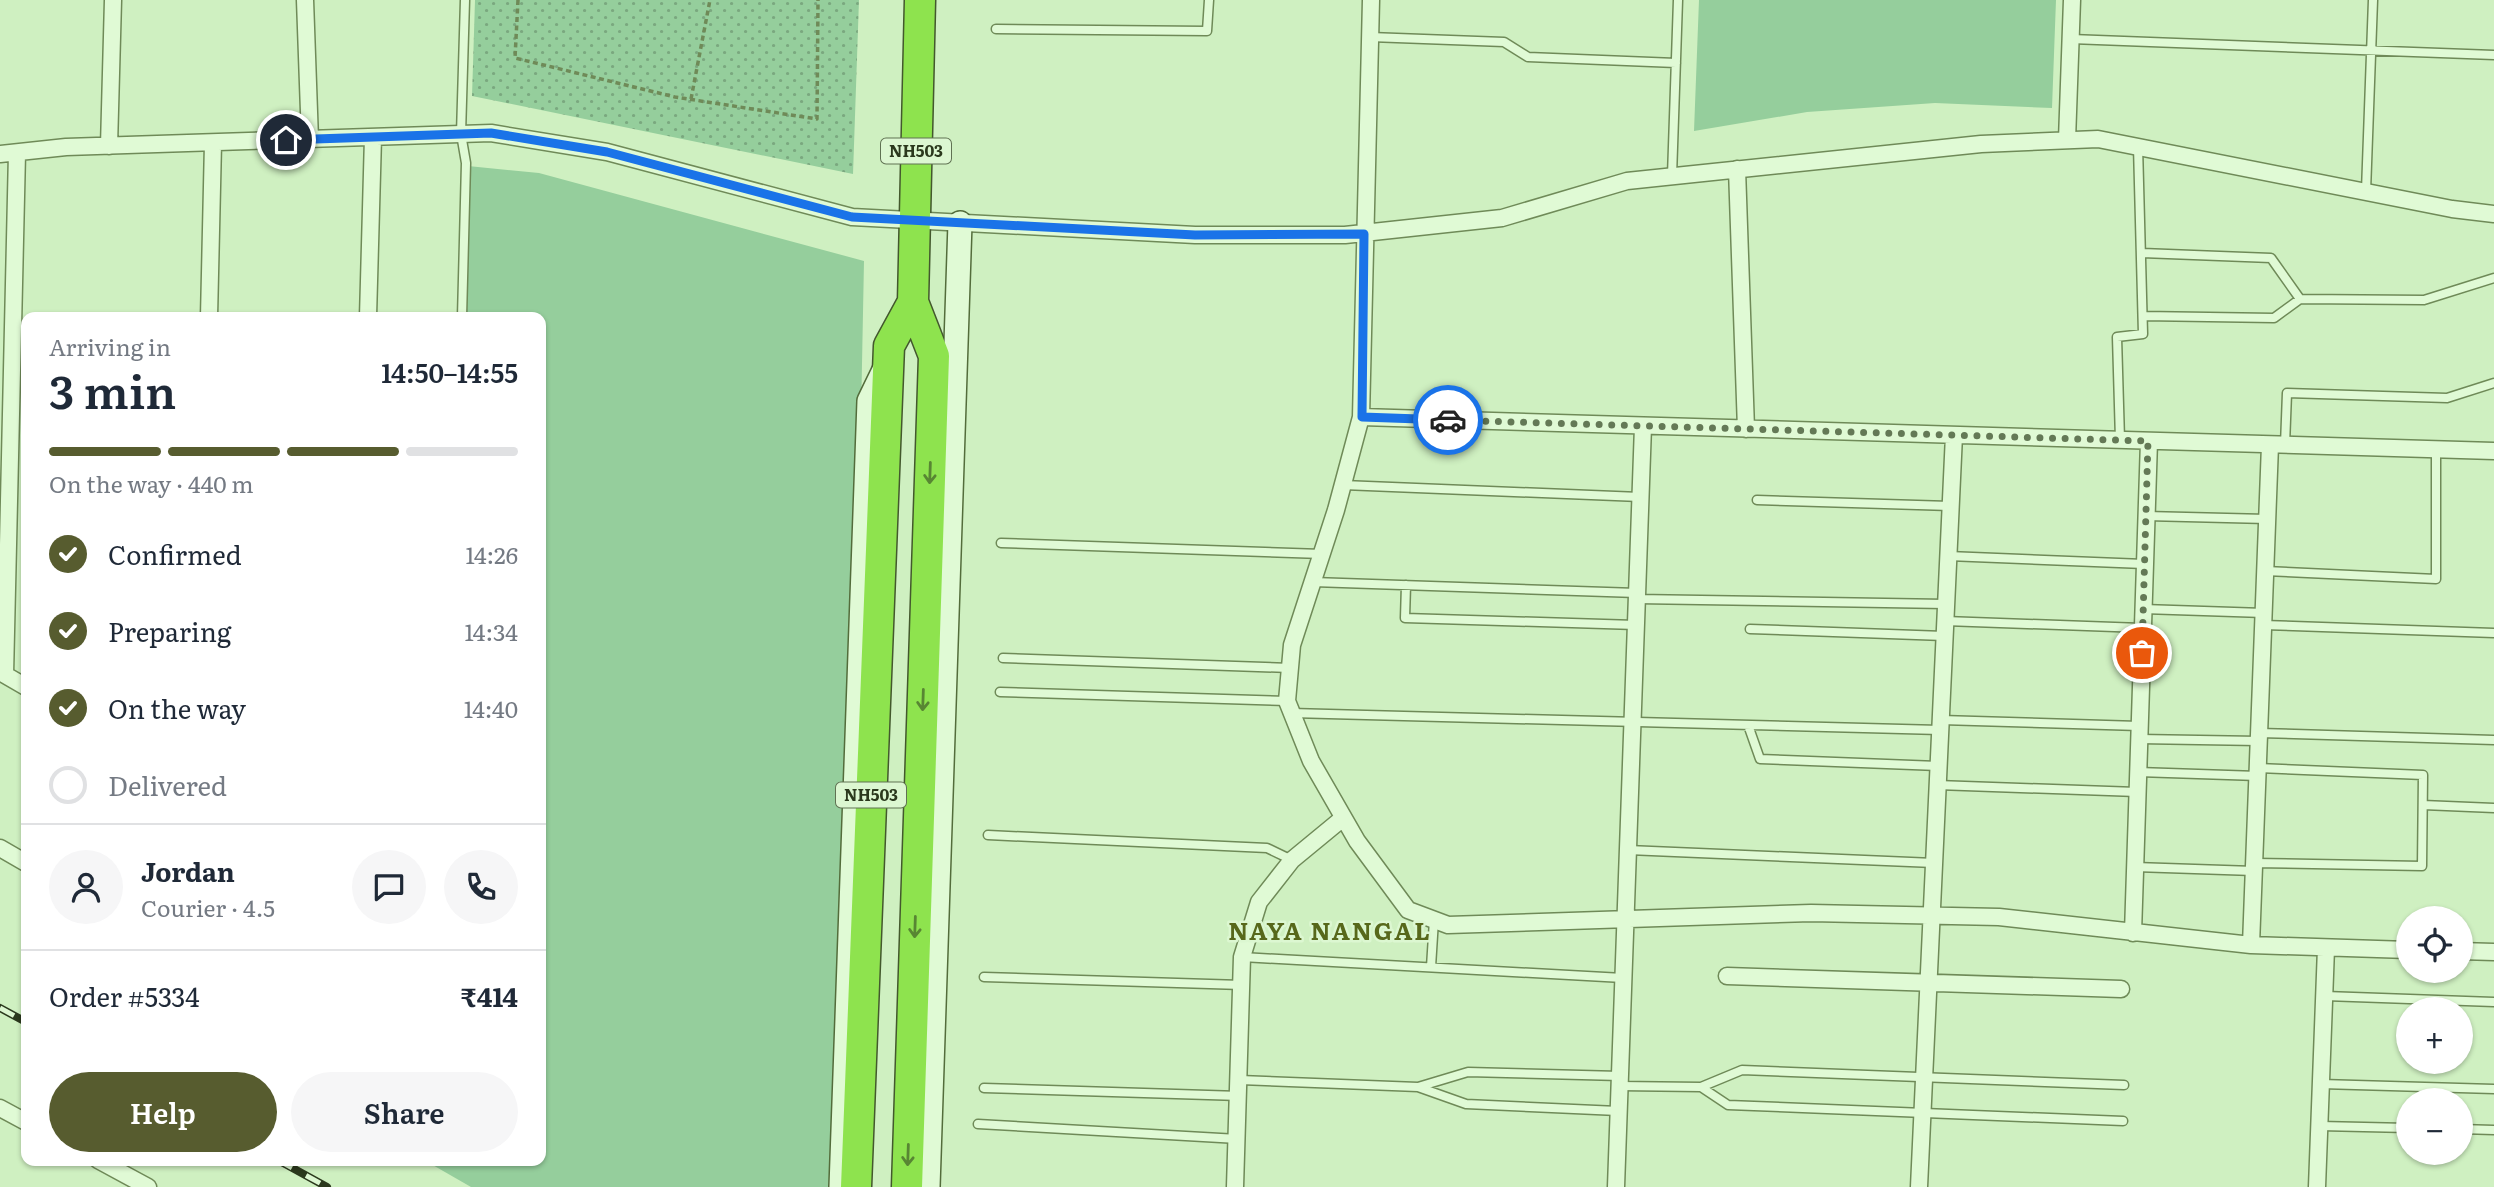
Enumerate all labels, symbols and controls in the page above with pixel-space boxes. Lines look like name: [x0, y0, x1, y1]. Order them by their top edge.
pin: [256, 110, 316, 170]
icon: home: [267, 121, 305, 159]
road number: NH503: [881, 139, 951, 164]
text: Arriving in: [49, 329, 171, 363]
text: 14:50–14:55: [381, 352, 518, 391]
text: 3 min: [49, 355, 176, 423]
courier: [1413, 385, 1483, 455]
icon: car: [1429, 401, 1467, 439]
one-way arrow: [923, 461, 937, 484]
text: On the way · 440 m: [49, 466, 254, 500]
text: Confirmed: [108, 534, 242, 573]
icon: check: [49, 535, 87, 573]
text: 14:26: [465, 537, 518, 571]
text: Preparing: [108, 611, 231, 650]
icon: check: [49, 612, 87, 650]
text: 14:34: [464, 614, 518, 648]
pin: [2112, 623, 2172, 683]
icon: bag: [2123, 634, 2161, 672]
text: On the way: [108, 688, 246, 727]
one-way arrow: [916, 688, 929, 711]
icon: check: [49, 689, 87, 727]
text: 14:40: [464, 691, 518, 725]
text: Delivered: [108, 765, 227, 804]
road number: NH503: [836, 782, 906, 808]
button: person: [49, 850, 123, 924]
button: chat: [352, 850, 426, 924]
button: phone: [444, 850, 518, 924]
text: Jordan: [141, 851, 235, 890]
text: Courier · 4.5: [141, 890, 275, 924]
map controls: [2396, 906, 2473, 1165]
button: locate: [2396, 906, 2473, 983]
district label: NAYA NANGAL: [1228, 912, 1432, 947]
one-way arrow: [909, 916, 922, 939]
text: Order #5334: [49, 976, 200, 1015]
text: ₹414: [461, 976, 518, 1015]
button: +: [2396, 997, 2473, 1074]
button: Help: [49, 1072, 277, 1152]
button: Share: [291, 1072, 518, 1152]
button: −: [2396, 1088, 2473, 1165]
one-way arrow: [901, 1143, 914, 1166]

